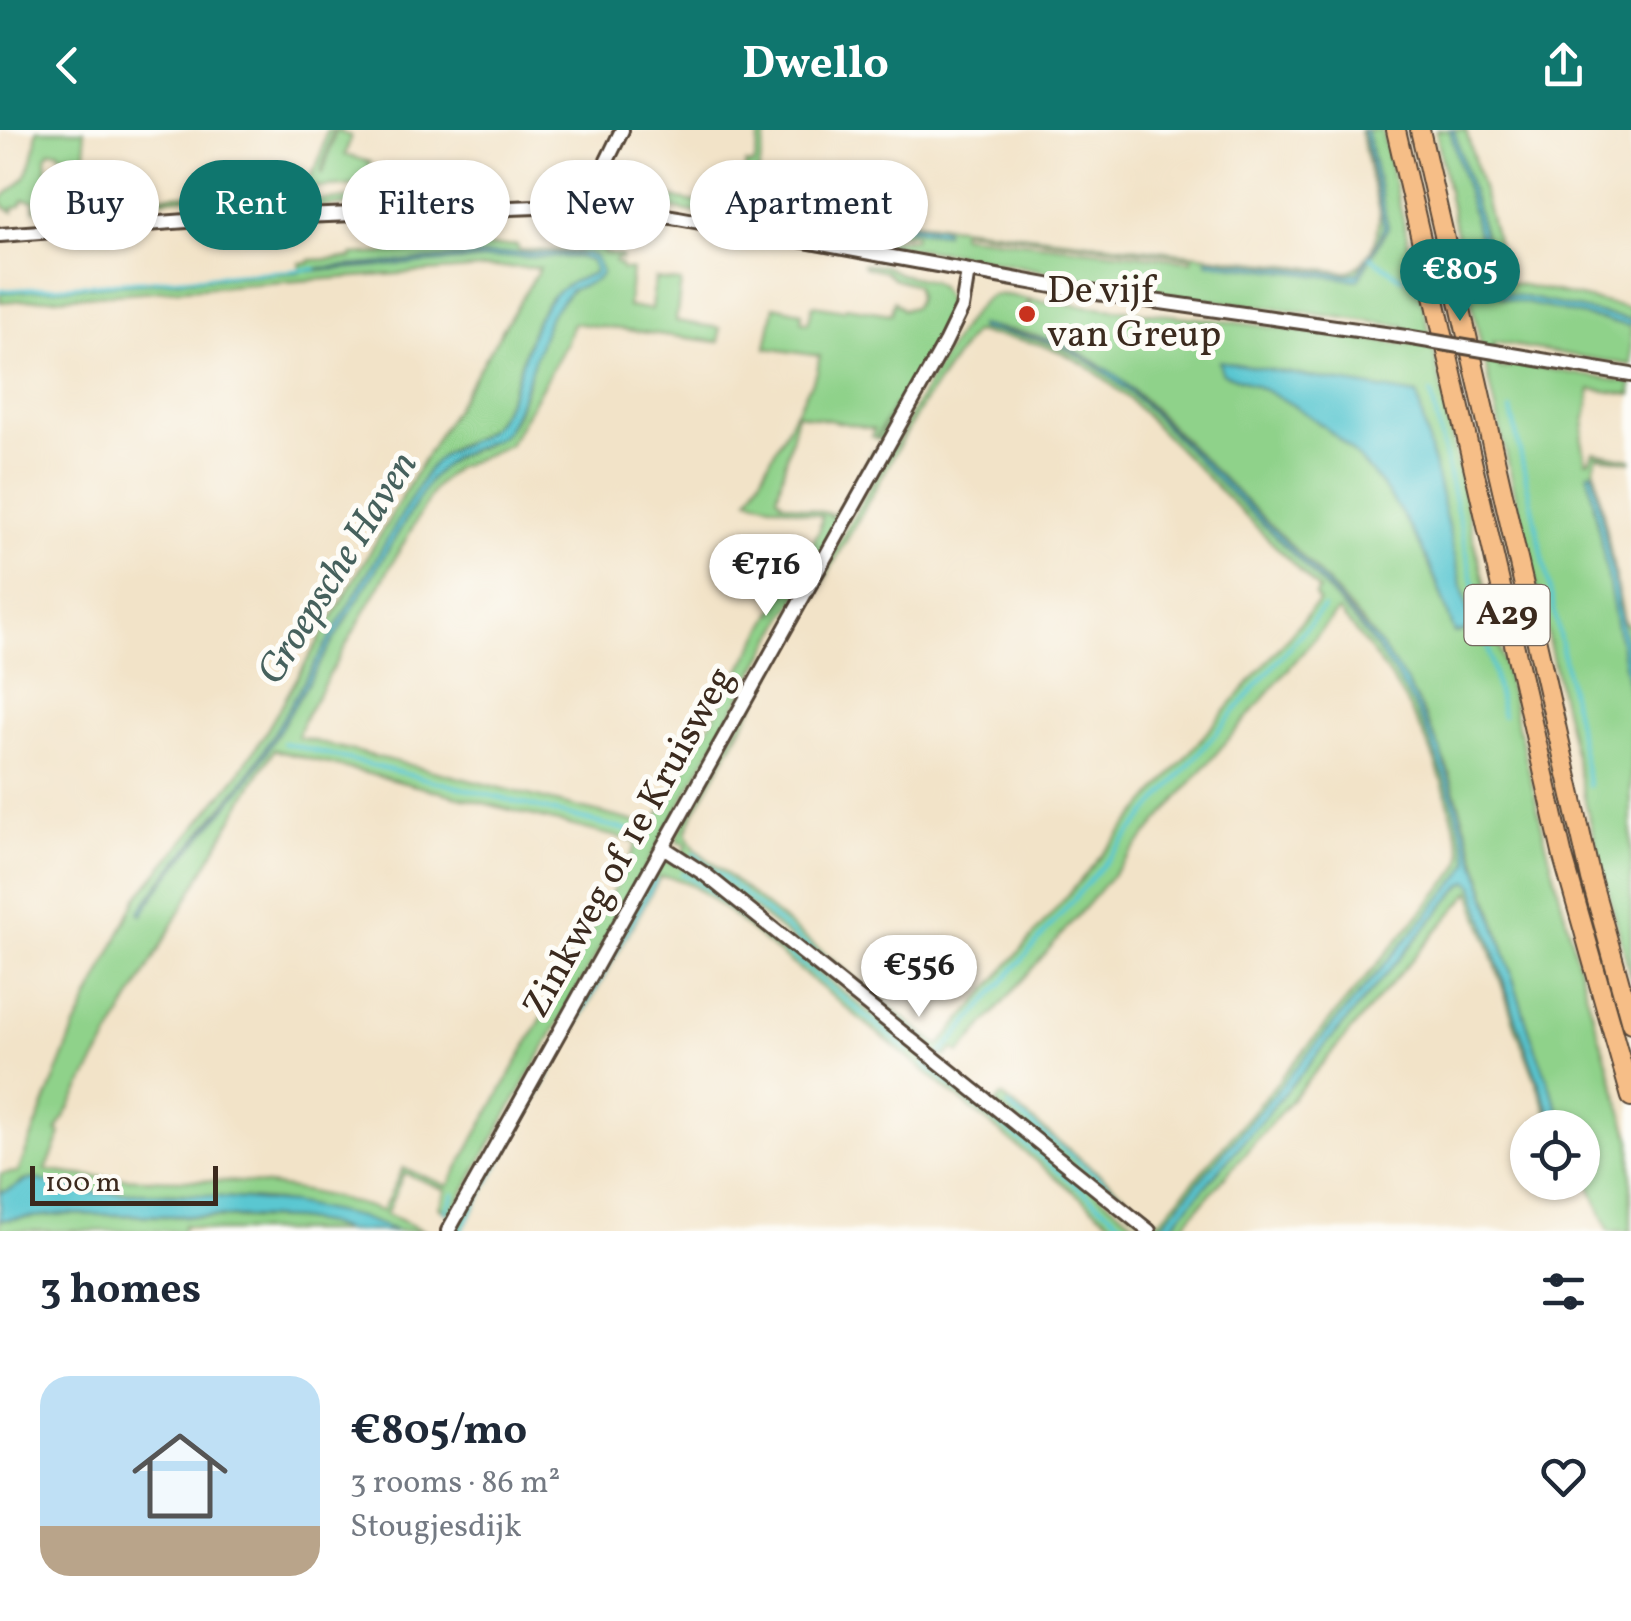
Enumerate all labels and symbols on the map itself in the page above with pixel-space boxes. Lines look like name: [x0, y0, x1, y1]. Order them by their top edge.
pin: €805: [1401, 239, 1519, 324]
place label: De vijf van Greup: [1047, 266, 1221, 363]
marker: De vijf van Greup: [1016, 303, 1038, 325]
water label: Groepsche Haven: [245, 442, 433, 696]
pin: €716: [707, 534, 825, 619]
road number: A29: [1464, 585, 1550, 645]
street label: Zinkweg of 1e Kruisweg: [511, 658, 749, 1028]
pin: €556: [860, 935, 978, 1020]
scale bar: [30, 1161, 218, 1206]

